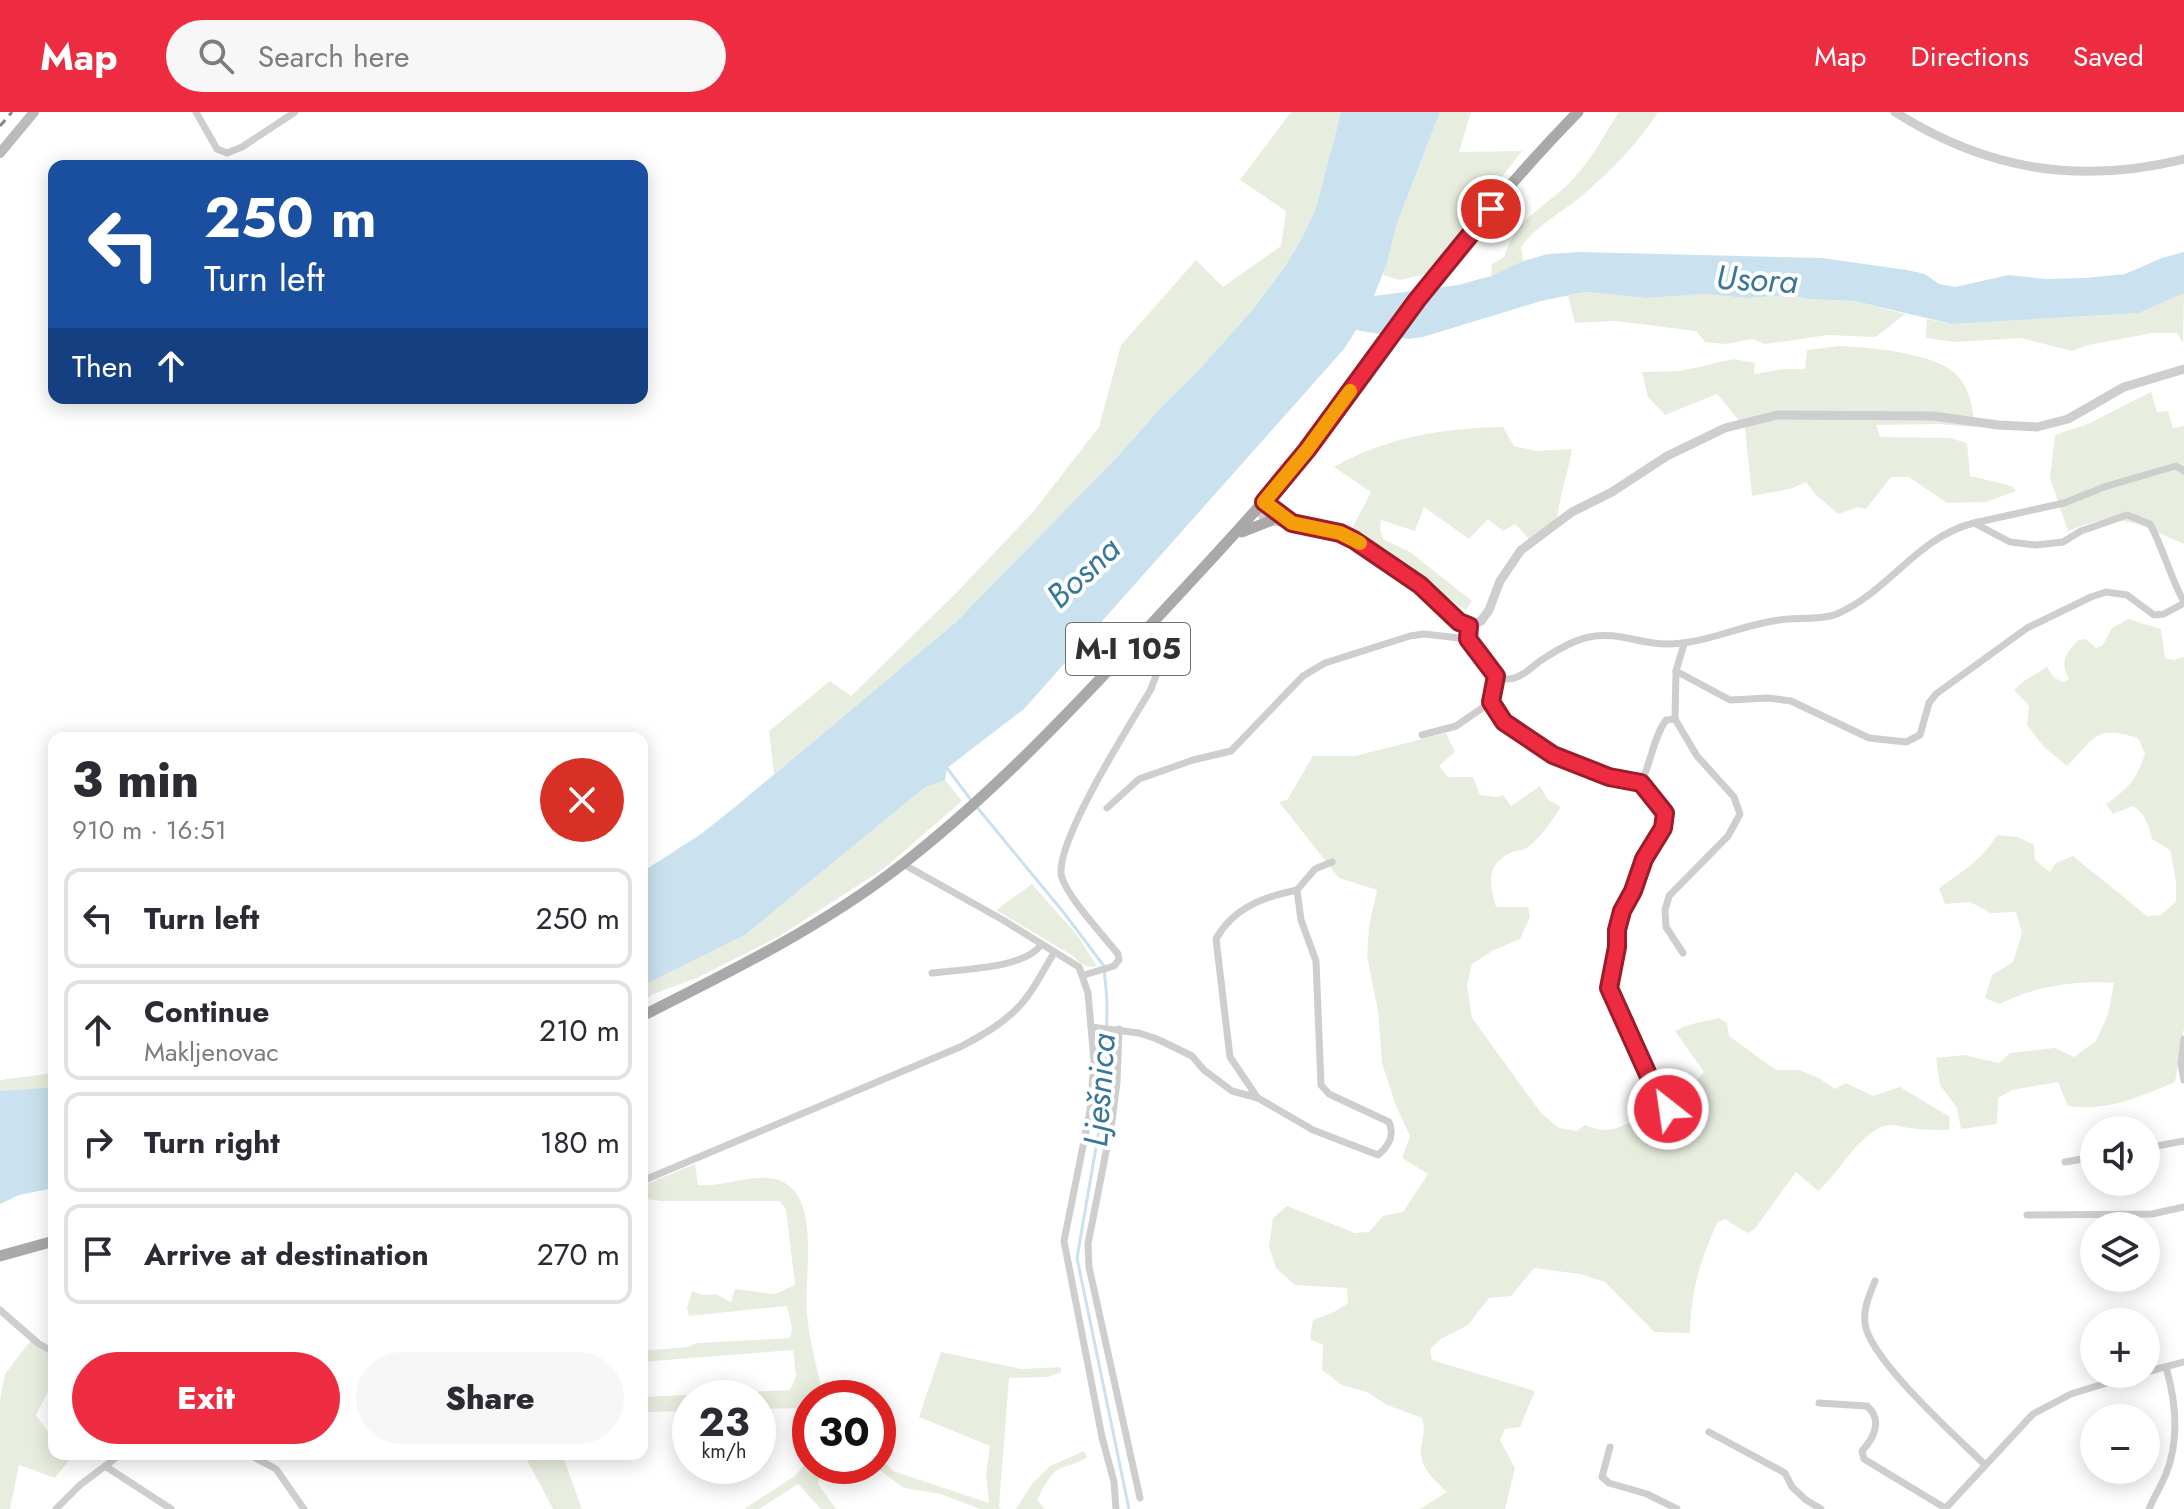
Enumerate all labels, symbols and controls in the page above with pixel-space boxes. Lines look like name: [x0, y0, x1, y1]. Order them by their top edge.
search box: [166, 20, 726, 92]
text: Map: [40, 29, 118, 84]
icon: search: [194, 34, 238, 78]
text: Search here: [258, 35, 410, 78]
text: Map: [1814, 36, 1866, 77]
text: Directions: [1910, 36, 2029, 77]
text: Saved: [2073, 36, 2144, 77]
pin: [1457, 175, 1525, 243]
text: 250 m: [204, 177, 377, 258]
icon: arrive: [1469, 187, 1513, 231]
icon: left: [72, 192, 176, 296]
text: Turn left: [204, 252, 325, 304]
water label: Usora: [1715, 253, 1799, 306]
icon: ahead: [149, 344, 193, 388]
text: Then: [72, 345, 133, 388]
water label: Bosna: [1035, 525, 1132, 620]
road number: M-I 105: [1066, 623, 1190, 675]
text: 3 min: [72, 746, 199, 815]
button: close: [540, 758, 624, 842]
text: 910 m · 16:51: [72, 811, 227, 849]
icon: left: [76, 896, 120, 940]
text: Turn left: [144, 897, 259, 940]
text: 250 m: [536, 897, 620, 940]
text: Continue: [144, 990, 270, 1033]
icon: ahead: [76, 1008, 120, 1052]
text: 210 m: [539, 1009, 620, 1052]
water label: Lješnica: [1071, 1031, 1128, 1149]
text: Makljenovac: [144, 1033, 279, 1071]
position arrow: [1626, 1067, 1710, 1151]
map controls: [2080, 1116, 2160, 1484]
button: sound: [2080, 1116, 2160, 1196]
icon: right: [76, 1120, 120, 1164]
text: Turn right: [144, 1121, 280, 1164]
text: 180 m: [540, 1121, 620, 1164]
button: layers: [2080, 1212, 2160, 1292]
icon: arrive: [76, 1232, 120, 1276]
text: Arrive at destination: [144, 1233, 429, 1276]
text: 270 m: [537, 1233, 620, 1276]
button: +: [2080, 1308, 2160, 1388]
button: Exit: [72, 1352, 340, 1444]
button: Share: [356, 1352, 624, 1444]
speed limit sign: 30: [792, 1380, 896, 1484]
text: 23: [698, 1393, 750, 1451]
button: −: [2080, 1404, 2160, 1484]
text: km/h: [701, 1437, 747, 1466]

